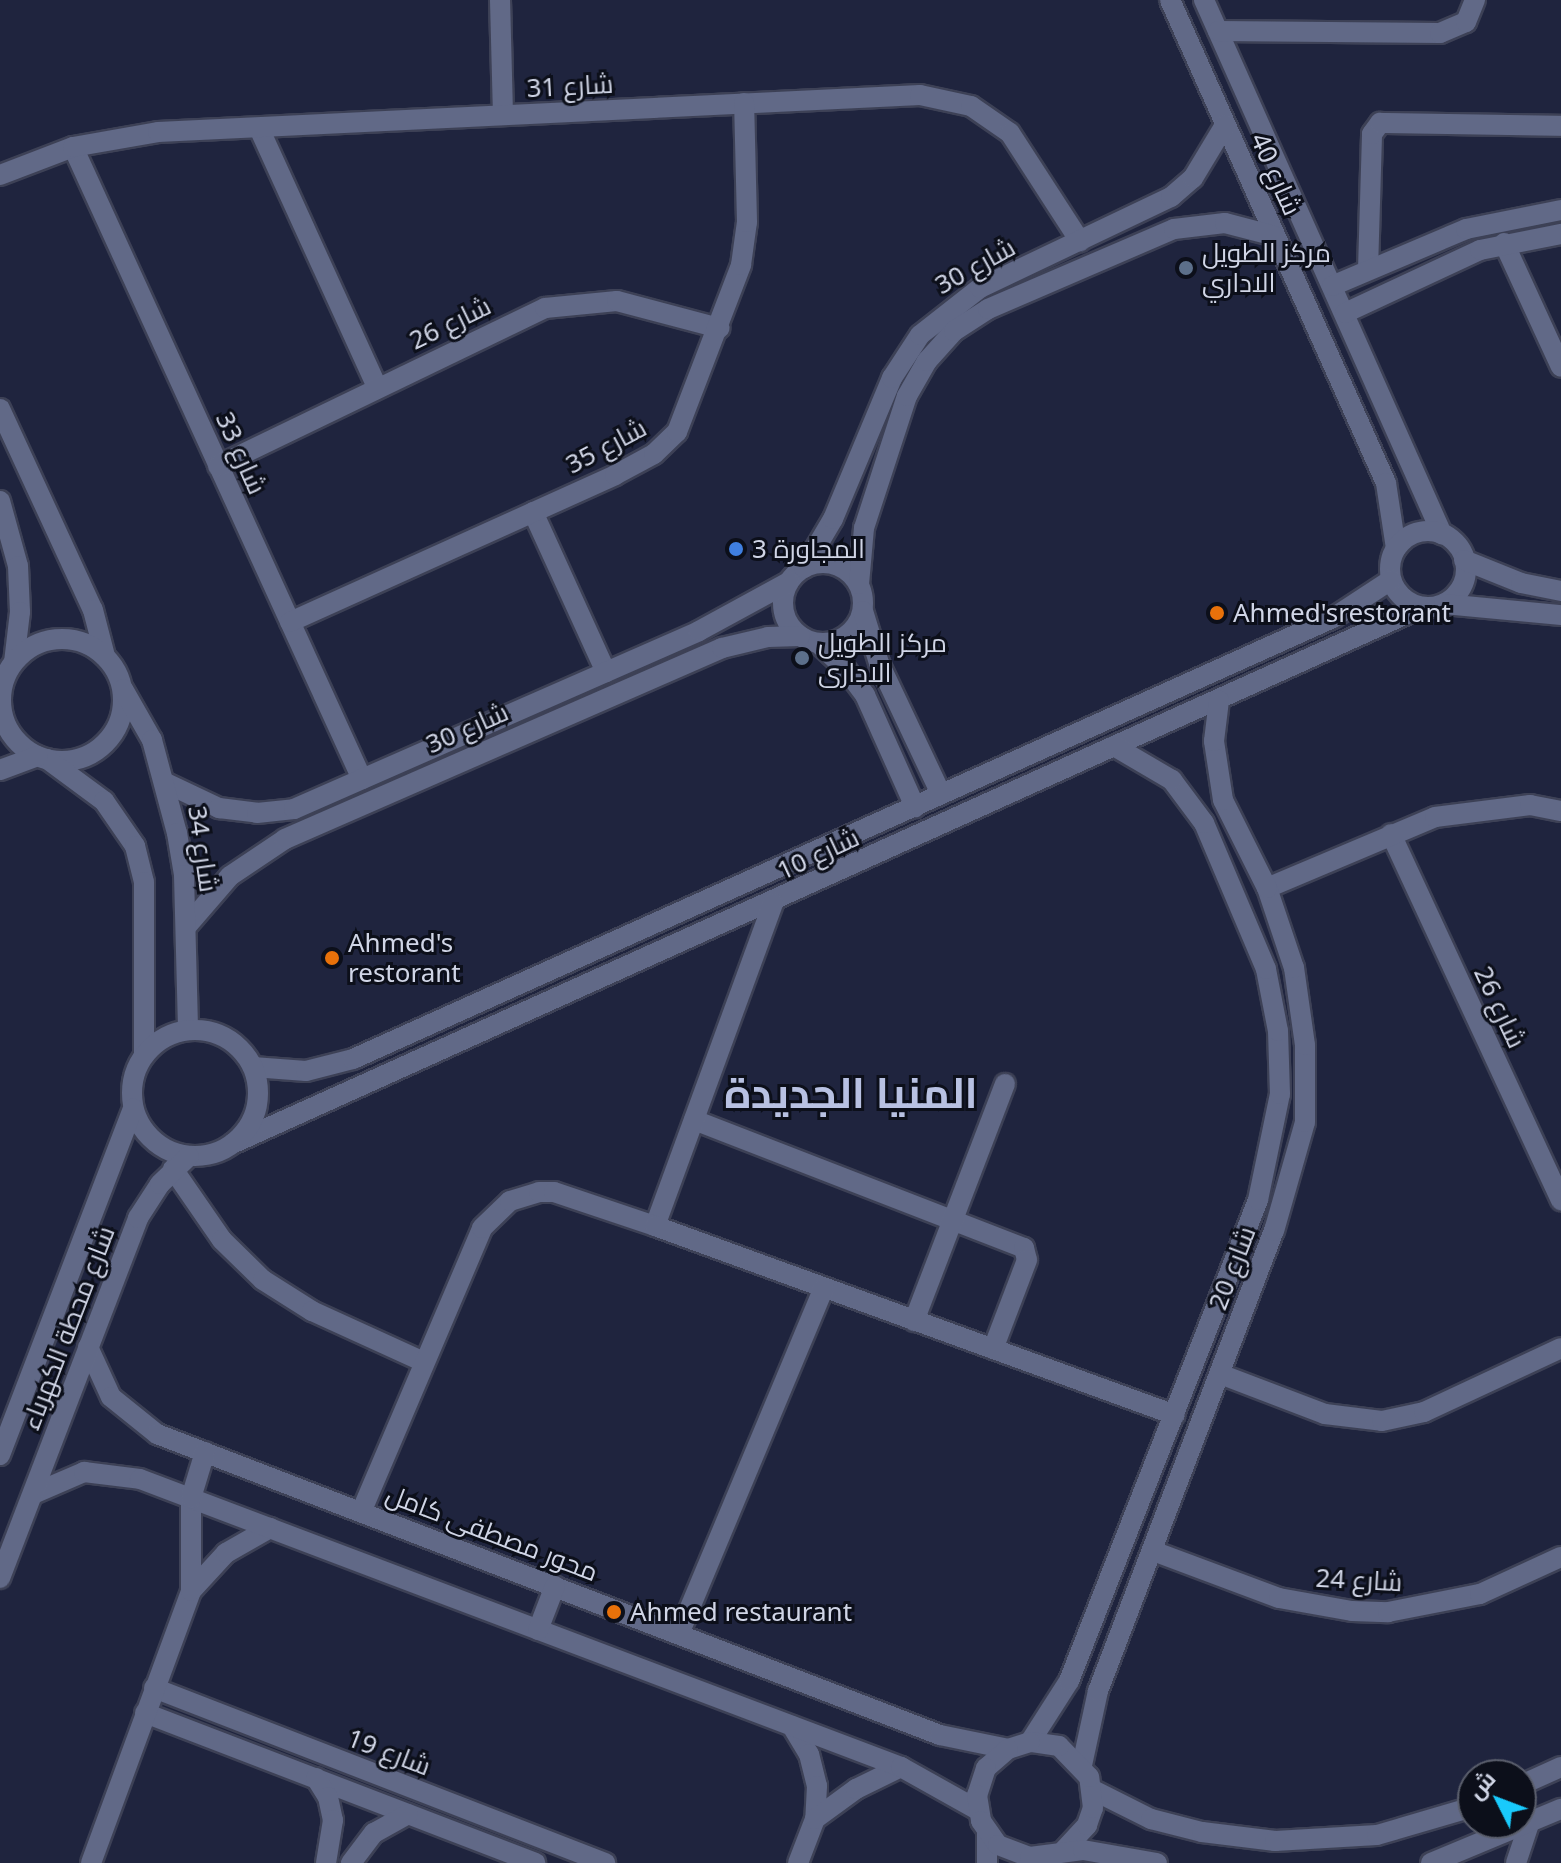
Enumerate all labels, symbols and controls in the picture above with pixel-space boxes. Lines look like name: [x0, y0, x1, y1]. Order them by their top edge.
street label: شارع 31: [526, 68, 614, 104]
street label: شارع 40: [1244, 128, 1308, 220]
street label: شارع 30: [929, 231, 1021, 301]
place label: مركز الطويل الاداري: [1202, 237, 1331, 298]
marker: مركز الطويل الاداري: [1177, 259, 1195, 277]
street label: شارع 26: [404, 290, 496, 356]
street label: شارع 33: [209, 407, 273, 499]
street label: شارع 35: [560, 412, 652, 480]
place label: المجاورة 3: [752, 533, 865, 565]
marker: المجاورة 3: [727, 540, 745, 558]
place label: Ahmed'srestorant: [1233, 597, 1451, 629]
marker: Ahmed'srestorant: [1208, 604, 1226, 622]
place label: مركز الطويل الادارى: [818, 627, 947, 688]
marker: مركز الطويل الادارى: [793, 649, 811, 667]
street label: شارع 30: [421, 696, 513, 760]
street label: شارع 34: [182, 804, 224, 894]
street label: شارع 10: [772, 822, 864, 886]
place label: Ahmed's restorant: [348, 927, 461, 988]
marker: Ahmed's restorant: [323, 949, 341, 967]
street label: شارع 26: [1468, 961, 1532, 1053]
district label: المنيا الجديدة: [724, 1067, 978, 1117]
street label: شارع محطة الكهرباء: [15, 1222, 121, 1434]
street label: شارع 20: [1202, 1222, 1262, 1314]
street label: محور مصطفى كامل: [382, 1478, 602, 1588]
street label: شارع 24: [1315, 1562, 1403, 1598]
place label: Ahmed restaurant: [630, 1596, 852, 1628]
marker: Ahmed restaurant: [605, 1603, 623, 1621]
street label: شارع 19: [343, 1722, 435, 1782]
north arrow: [1457, 1759, 1537, 1839]
text: ش: [1460, 1764, 1501, 1805]

